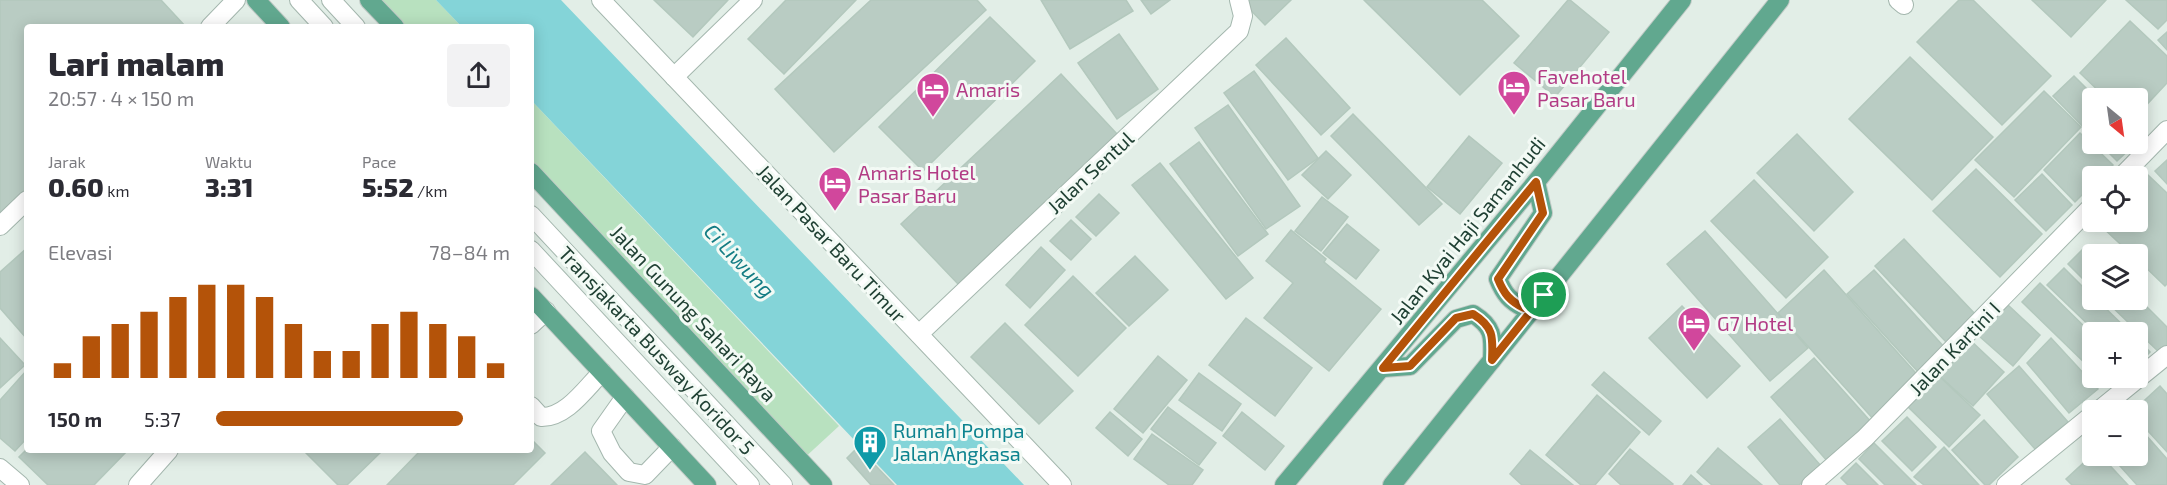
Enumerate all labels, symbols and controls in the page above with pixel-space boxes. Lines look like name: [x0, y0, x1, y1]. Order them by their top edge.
text: Lari malam: [48, 43, 224, 83]
button: share: [447, 44, 510, 107]
place label: Favehotel Pasar Baru: [1537, 64, 1636, 111]
hotel icon: Favehotel Pasar Baru: [1496, 69, 1532, 116]
hotel icon: Amaris: [915, 71, 951, 118]
place label: Amaris: [956, 77, 1020, 101]
text: 20:57 · 4 × 150 m: [48, 86, 194, 110]
north arrow: [2082, 88, 2148, 154]
map controls: [2082, 88, 2148, 466]
street label: Jalan Sentul: [1042, 126, 1138, 218]
street label: Jalan Kyai Haji Samanhudi: [1384, 132, 1550, 328]
text: Jarak: [48, 152, 86, 171]
text: Waktu: [205, 152, 252, 171]
text: Pace: [362, 152, 396, 171]
street label: Jalan Pasar Baru Timur: [753, 159, 911, 327]
place label: Amaris Hotel Pasar Baru: [858, 160, 976, 207]
hotel icon: Amaris Hotel Pasar Baru: [817, 165, 853, 212]
button: locate: [2082, 166, 2148, 232]
text: 0.60: [48, 171, 104, 202]
text: 3:31: [205, 171, 254, 202]
text: 5:52: [362, 171, 414, 202]
text: km: [104, 181, 129, 200]
text: /km: [414, 181, 448, 200]
water label: Ci Liwung: [700, 218, 780, 302]
street label: Jalan Gunung Sahari Raya: [606, 220, 782, 406]
text: Elevasi: [48, 240, 112, 264]
text: 78–84 m: [429, 240, 510, 264]
street label: Transjakarta Busway Koridor 5: [554, 241, 760, 459]
button: layers: [2082, 244, 2148, 310]
pin: [1518, 269, 1569, 320]
icon: arrive: [1527, 278, 1560, 311]
street label: Jalan Kartini I: [1904, 296, 2004, 400]
hotel icon: G7 Hotel: [1676, 305, 1712, 352]
place label: G7 Hotel: [1717, 311, 1793, 335]
button: +: [2082, 322, 2148, 388]
button: −: [2082, 400, 2148, 466]
text: 150 m: [48, 407, 102, 431]
text: 5:37: [144, 407, 181, 431]
place label: Rumah Pompa Jalan Angkasa: [893, 418, 1024, 465]
building icon: Rumah Pompa Jalan Angkasa: [852, 424, 888, 471]

